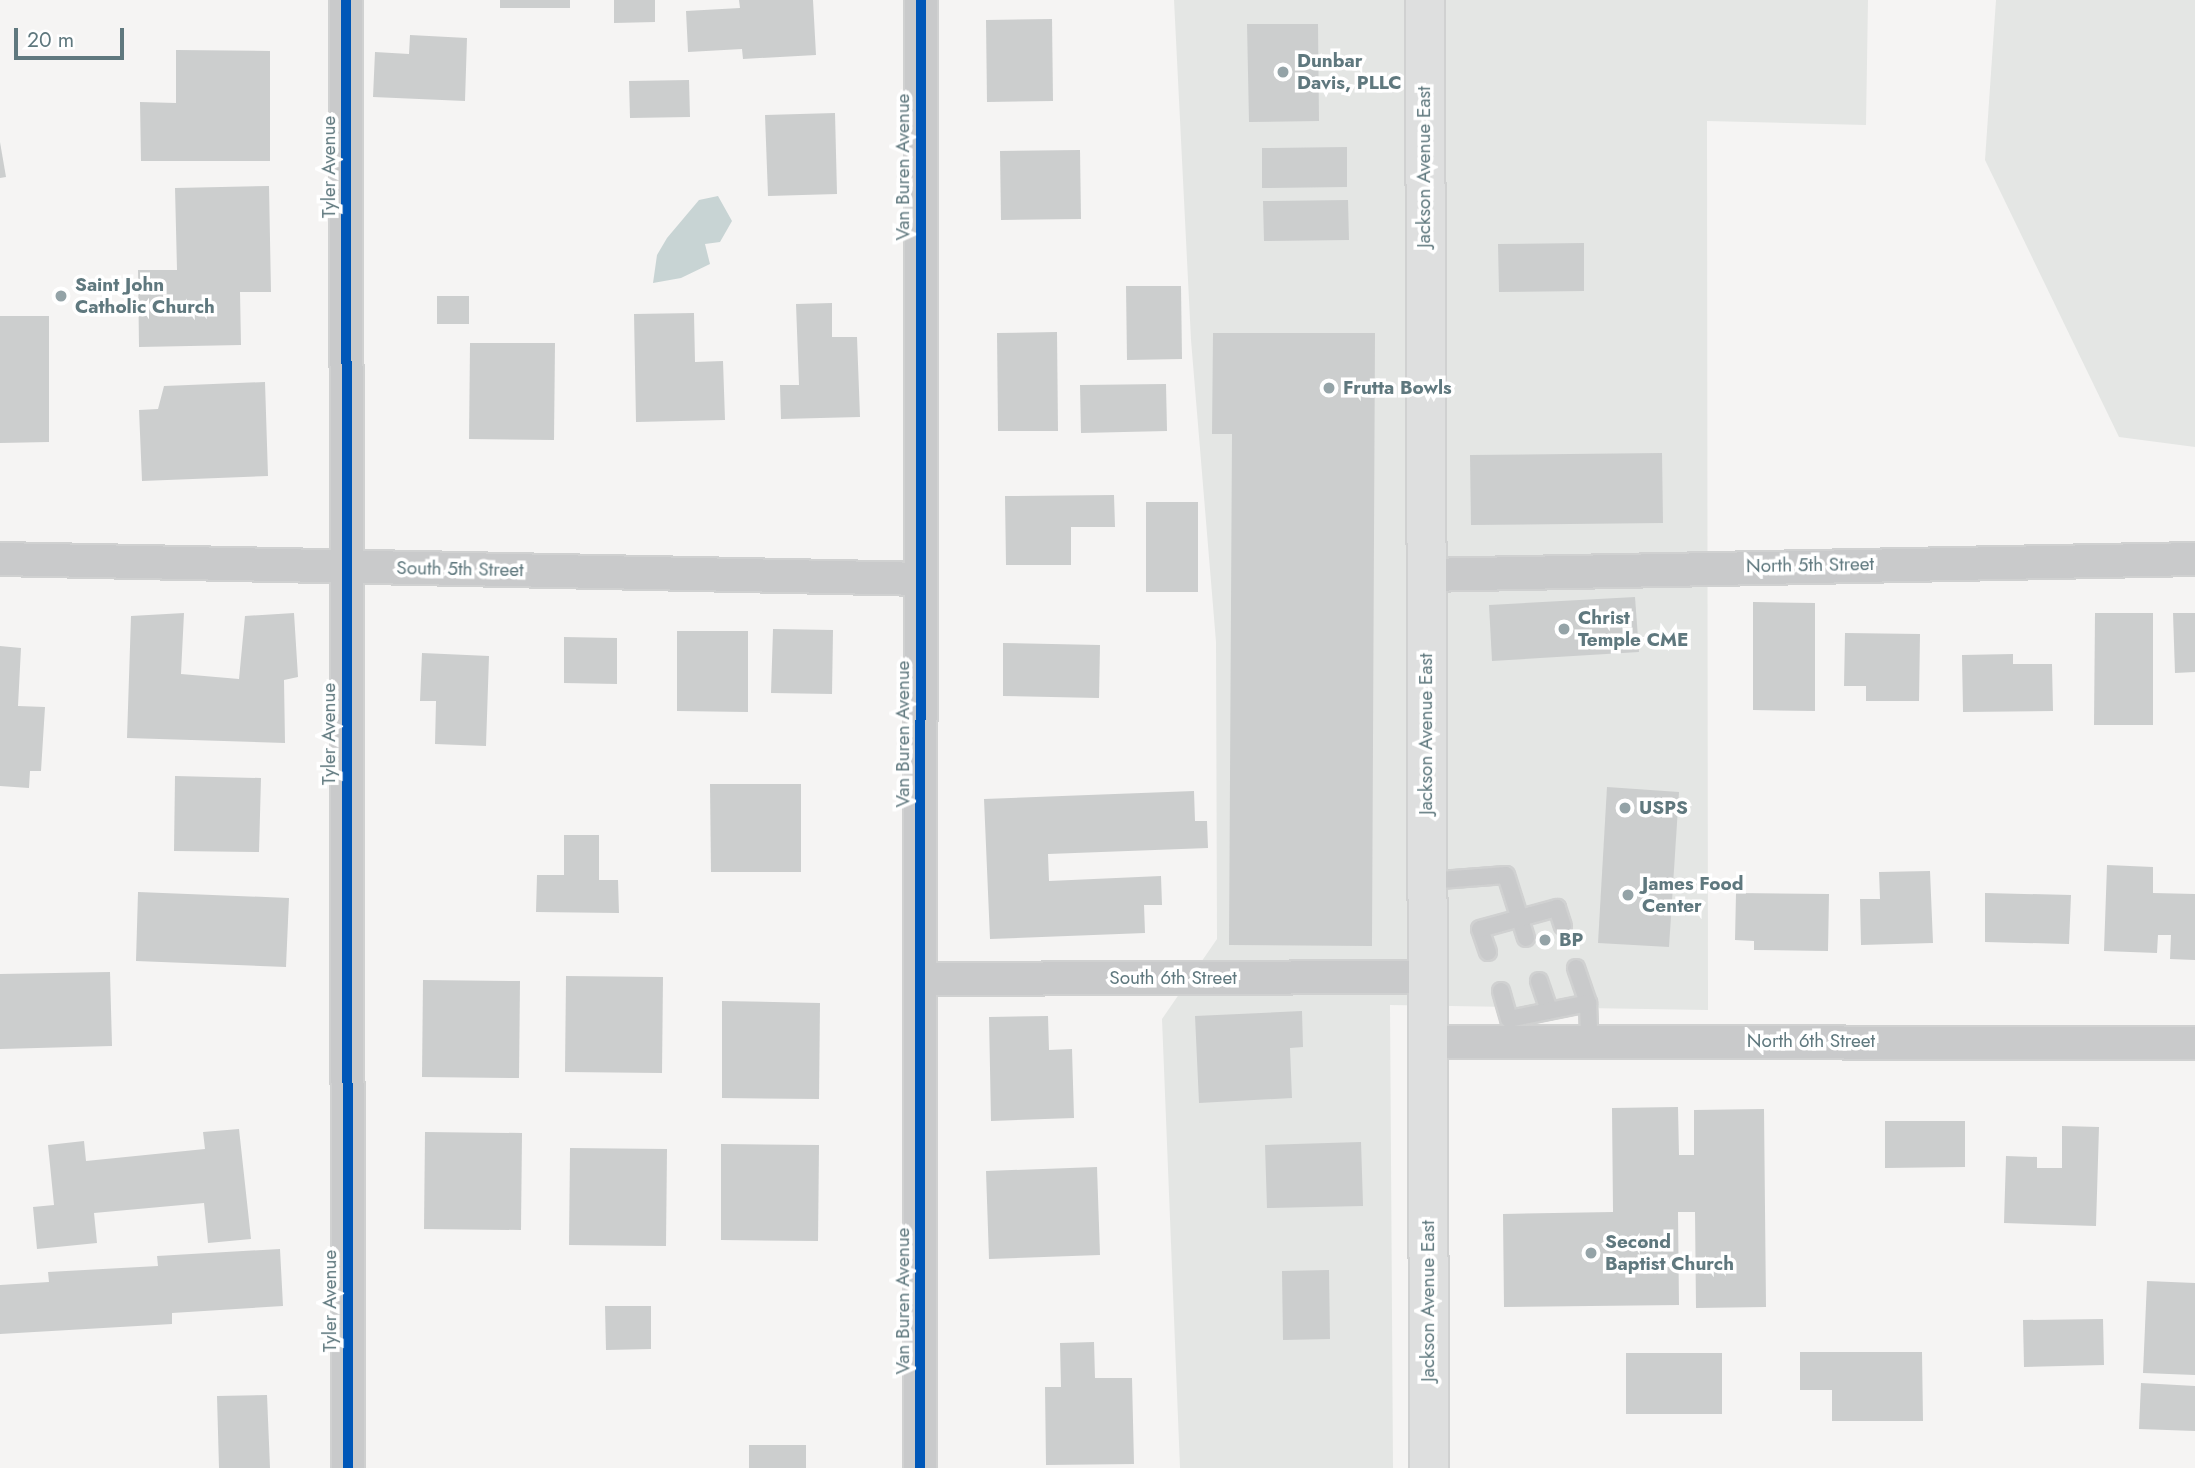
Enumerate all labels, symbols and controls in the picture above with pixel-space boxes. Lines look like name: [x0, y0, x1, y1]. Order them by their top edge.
scale bar: [18, 14, 128, 58]
text: 20 m: [27, 25, 74, 55]
place label: Dunbar Davis, PLLC: [1297, 50, 1401, 94]
marker: Dunbar Davis, PLLC: [1275, 64, 1291, 80]
street label: Jackson Avenue East: [1413, 86, 1435, 248]
street label: Van Buren Avenue: [892, 94, 914, 240]
street label: Tyler Avenue: [318, 116, 340, 218]
place label: Saint John Catholic Church: [75, 274, 215, 318]
marker: Saint John Catholic Church: [53, 288, 69, 304]
place label: Frutta Bowls: [1343, 377, 1452, 399]
marker: Frutta Bowls: [1321, 380, 1337, 396]
street label: North 5th Street: [1746, 552, 1874, 578]
street label: South 5th Street: [396, 556, 524, 582]
place label: Christ Temple CME: [1578, 607, 1688, 651]
marker: Christ Temple CME: [1556, 621, 1572, 637]
street label: Jackson Avenue East: [1415, 653, 1437, 815]
street label: Van Buren Avenue: [892, 661, 914, 807]
street label: Tyler Avenue: [318, 683, 340, 785]
place label: USPS: [1639, 797, 1688, 819]
marker: USPS: [1617, 800, 1633, 816]
place label: James Food Center: [1642, 873, 1743, 917]
marker: James Food Center: [1620, 887, 1636, 903]
place label: BP: [1559, 929, 1583, 951]
marker: BP: [1537, 932, 1553, 948]
street label: South 6th Street: [1109, 967, 1237, 989]
street label: North 6th Street: [1747, 1030, 1875, 1052]
street label: Jackson Avenue East: [1417, 1220, 1439, 1382]
street label: Van Buren Avenue: [892, 1228, 914, 1374]
place label: Second Baptist Church: [1605, 1231, 1734, 1275]
marker: Second Baptist Church: [1583, 1245, 1599, 1261]
street label: Tyler Avenue: [319, 1250, 341, 1352]

